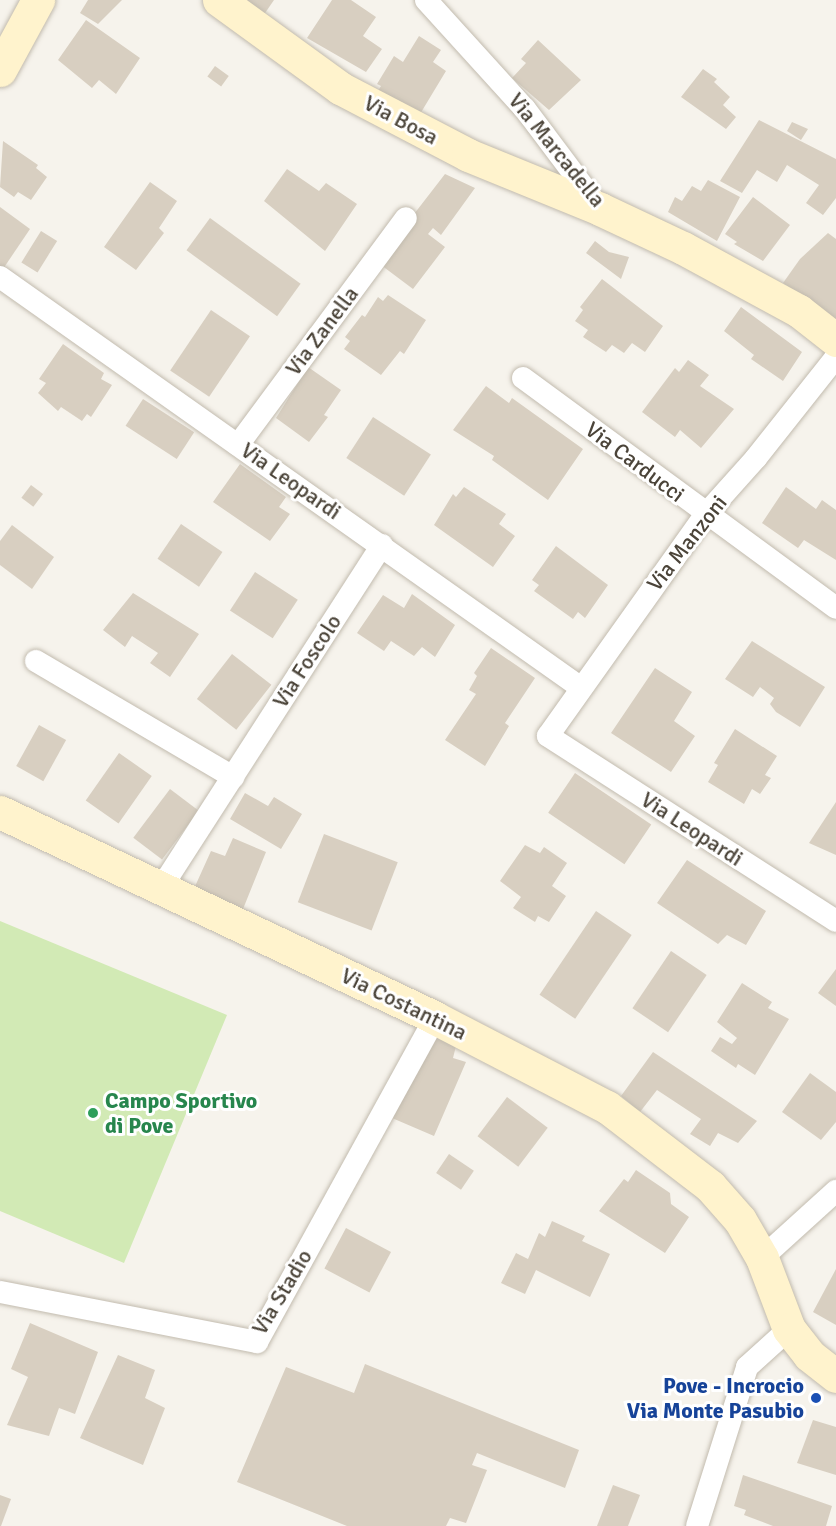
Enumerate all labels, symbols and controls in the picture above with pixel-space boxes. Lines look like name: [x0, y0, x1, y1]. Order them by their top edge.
street label: Via Marcadella: [503, 88, 611, 212]
street label: Via Bosa: [359, 90, 443, 150]
street label: Via Zanella: [280, 281, 364, 381]
street label: Via Carducci: [580, 416, 690, 508]
street label: Via Leopardi: [236, 437, 346, 525]
street label: Via Manzoni: [641, 490, 733, 596]
street label: Via Foscolo: [267, 609, 347, 713]
street label: Via Leopardi: [636, 786, 748, 872]
street label: Via Costantina: [337, 962, 471, 1046]
place label: Campo Sportivo di Pove: [105, 1087, 257, 1138]
marker: Campo Sportivo di Pove: [86, 1106, 100, 1120]
street label: Via Stadio: [246, 1245, 318, 1339]
place label: Pove - Incrocio Via Monte Pasubio: [627, 1372, 804, 1424]
marker: Pove - Incrocio Via Monte Pasubio: [809, 1391, 823, 1405]

